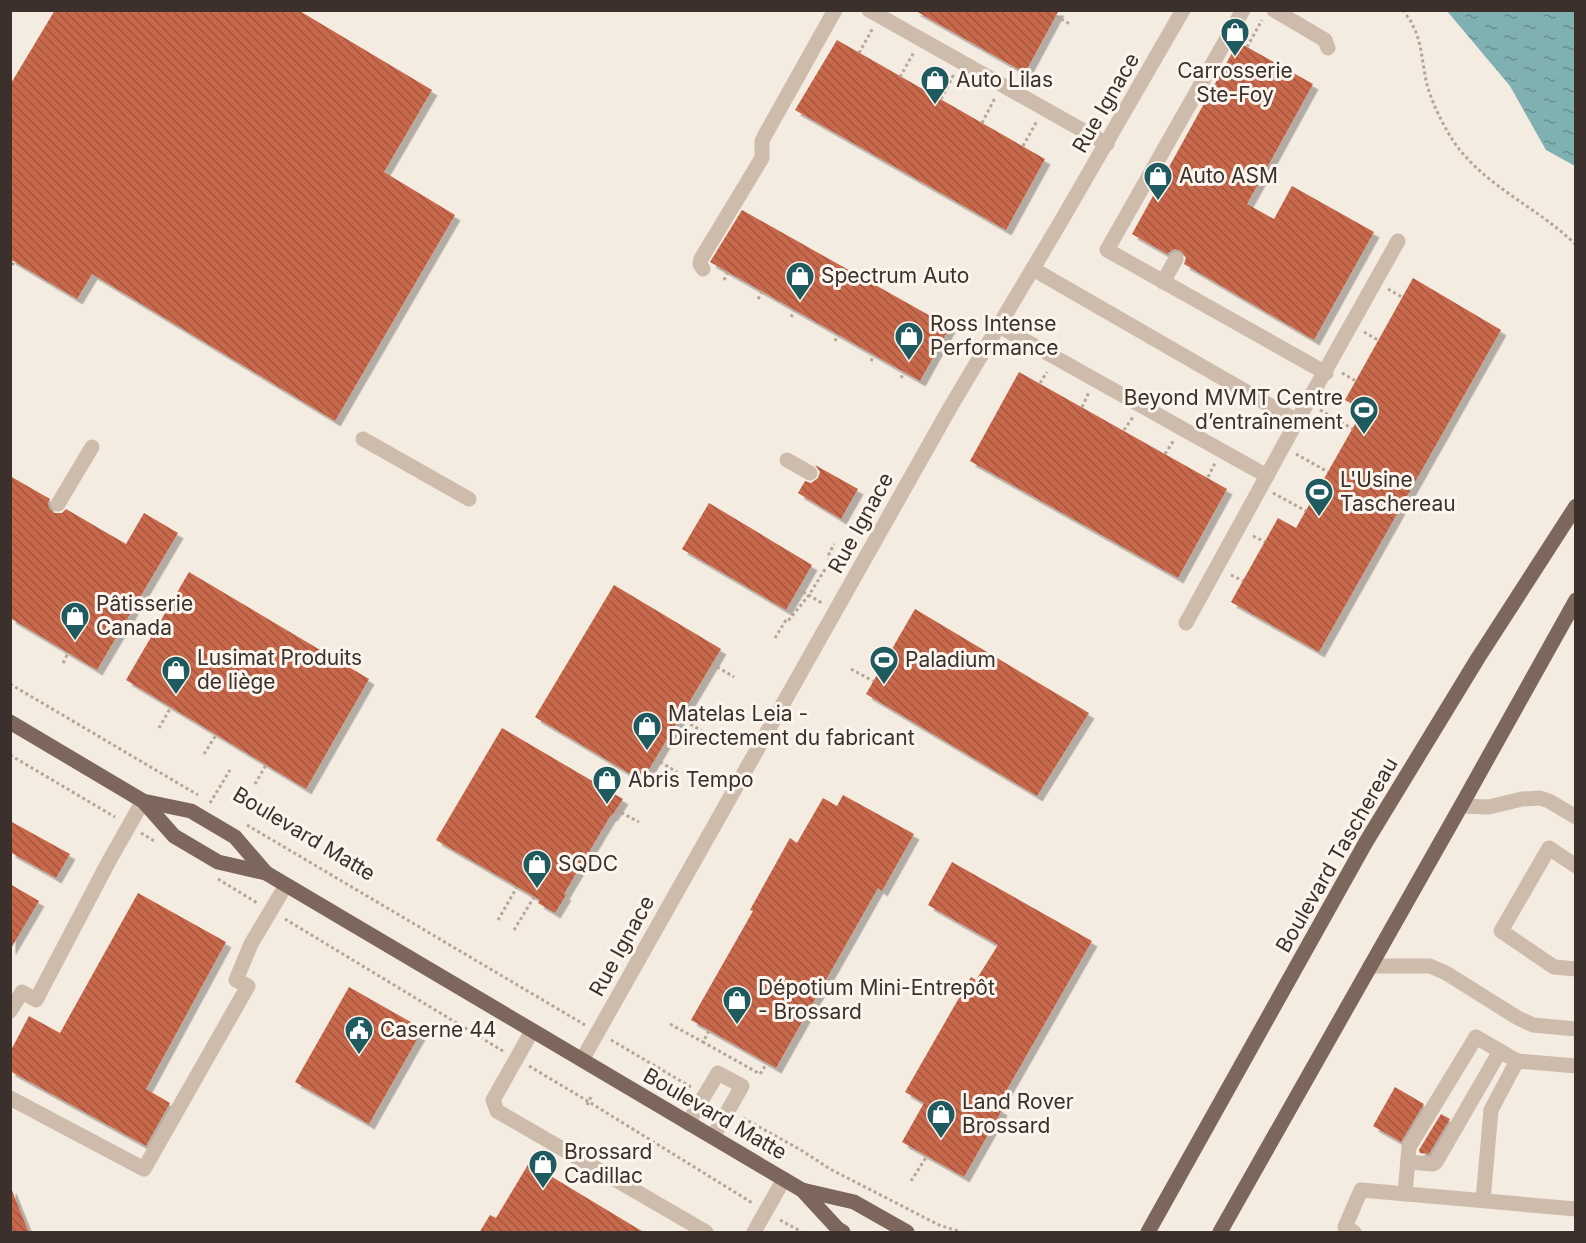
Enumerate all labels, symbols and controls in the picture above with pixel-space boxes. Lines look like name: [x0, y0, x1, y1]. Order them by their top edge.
shop icon: Carrosserie Ste-Foy: [1219, 16, 1251, 58]
street label: Rue Ignace: [1067, 48, 1144, 157]
place label: Carrosserie Ste-Foy: [1177, 58, 1293, 107]
shop icon: Auto Lilas: [919, 64, 951, 106]
place label: Auto Lilas: [956, 67, 1053, 92]
shop icon: Auto ASM: [1142, 160, 1174, 202]
place label: Auto ASM: [1179, 163, 1278, 188]
shop icon: Spectrum Auto: [784, 260, 816, 302]
place label: Spectrum Auto: [821, 263, 969, 288]
place label: Ross Intense Performance: [930, 311, 1059, 360]
shop icon: Ross Intense Performance: [893, 320, 925, 362]
place label: Beyond MVMT Centre d’entraînement: [1124, 385, 1343, 434]
sports icon: Beyond MVMT Centre d’entraînement: [1348, 394, 1380, 436]
place label: L'Usine Taschereau: [1340, 467, 1456, 516]
street label: Rue Ignace: [823, 468, 898, 577]
sports icon: L'Usine Taschereau: [1303, 476, 1335, 518]
place label: Pâtisserie Canada: [96, 591, 193, 640]
shop icon: Pâtisserie Canada: [59, 600, 91, 642]
sports icon: Paladium: [868, 644, 900, 686]
place label: Lusimat Produits de liège: [197, 645, 362, 694]
place label: Paladium: [905, 647, 996, 672]
shop icon: Lusimat Produits de liège: [160, 654, 192, 696]
place label: Matelas Leia - Directement du fabricant: [668, 701, 915, 750]
shop icon: Matelas Leia - Directement du fabricant: [631, 710, 663, 752]
street label: Boulevard Taschereau: [1270, 753, 1403, 957]
shop icon: Abris Tempo: [591, 764, 623, 806]
place label: Abris Tempo: [628, 767, 754, 792]
street label: Boulevard Matte: [229, 781, 380, 886]
shop icon: SQDC: [521, 848, 553, 890]
place label: SQDC: [558, 851, 618, 876]
street label: Rue Ignace: [584, 891, 659, 1000]
place label: Dépotium Mini-Entrepôt - Brossard: [758, 975, 995, 1024]
shop icon: Dépotium Mini-Entrepôt - Brossard: [721, 984, 753, 1026]
public building icon: Caserne 44: [343, 1014, 375, 1056]
place label: Caserne 44: [380, 1017, 496, 1042]
street label: Boulevard Matte: [639, 1062, 791, 1165]
place label: Land Rover Brossard: [962, 1089, 1074, 1138]
shop icon: Land Rover Brossard: [925, 1098, 957, 1140]
place label: Brossard Cadillac: [564, 1139, 652, 1188]
shop icon: Brossard Cadillac: [527, 1148, 559, 1190]

